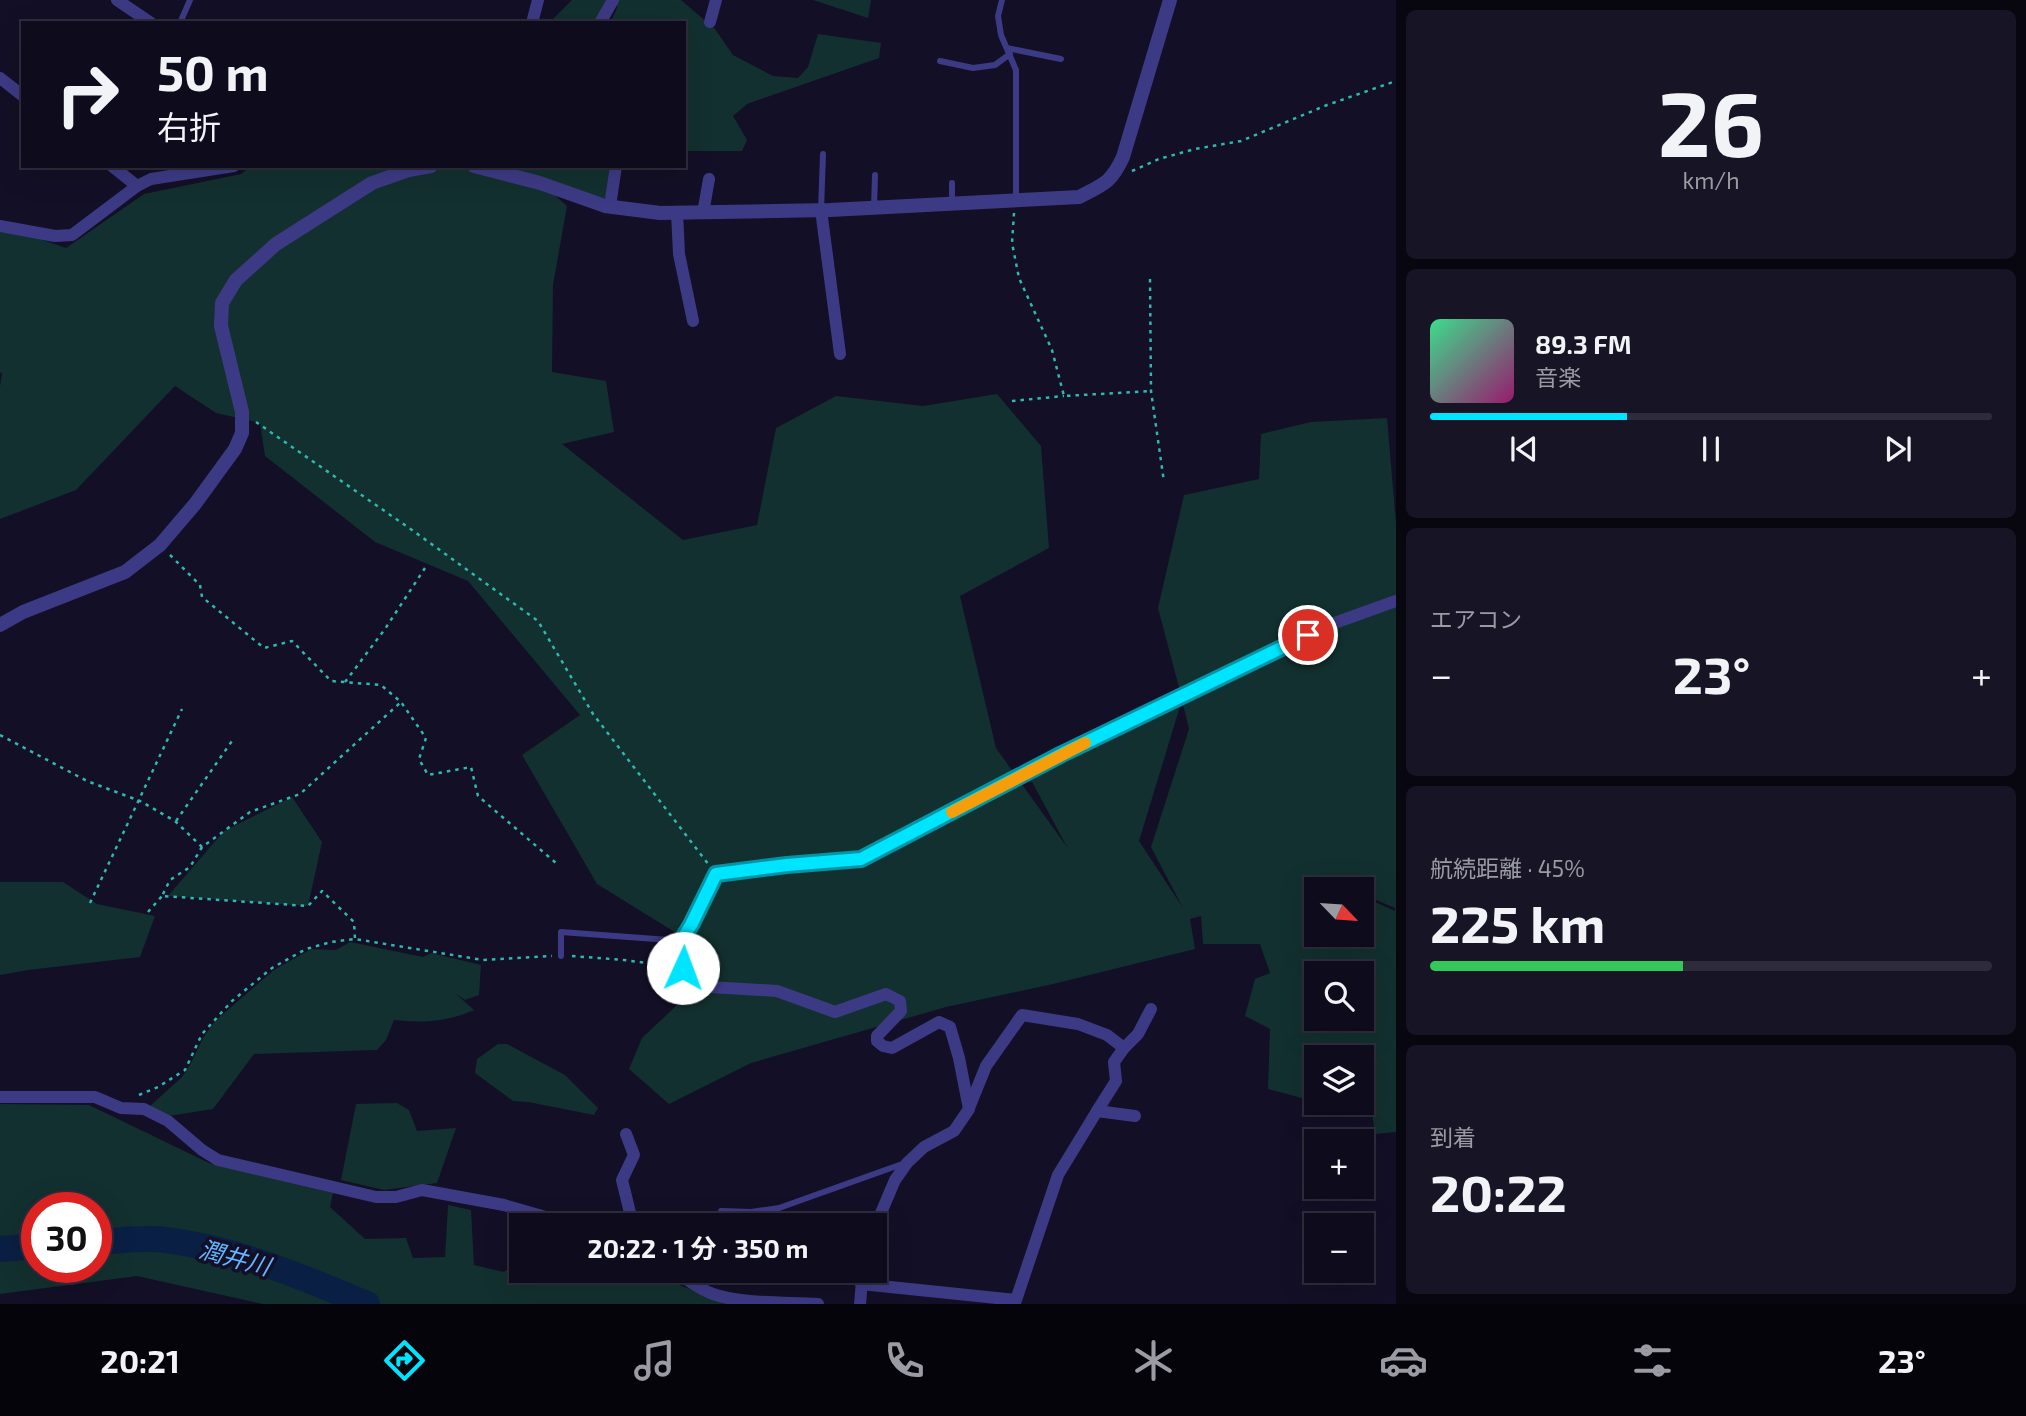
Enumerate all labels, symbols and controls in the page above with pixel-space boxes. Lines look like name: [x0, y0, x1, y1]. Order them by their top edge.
text: 50 m: [157, 42, 269, 101]
icon: right: [42, 49, 133, 140]
text: 26: [1658, 66, 1764, 175]
text: 右折: [157, 107, 221, 145]
text: km/h: [1682, 166, 1740, 194]
text: 89.3 FM: [1535, 328, 1632, 359]
text: 音楽: [1535, 363, 1581, 391]
icon: previous: [1505, 430, 1543, 468]
icon: pause: [1692, 430, 1730, 468]
icon: next: [1879, 430, 1917, 468]
pin: [1278, 605, 1338, 665]
text: エアコン: [1430, 605, 1522, 633]
icon: arrive: [1289, 616, 1327, 654]
text: 23°: [1673, 642, 1750, 704]
text: −: [1430, 651, 1452, 697]
text: +: [1971, 651, 1992, 697]
text: 航続距離 · 45%: [1430, 854, 1585, 882]
north arrow: [1304, 877, 1374, 947]
map controls: [1304, 877, 1374, 1283]
text: 225 km: [1430, 891, 1605, 953]
position arrow: [646, 931, 720, 1005]
button: search: [1304, 961, 1374, 1031]
button: layers: [1304, 1045, 1374, 1115]
text: 到着: [1430, 1123, 1476, 1151]
button: +: [1304, 1129, 1374, 1199]
text: 20:22: [1430, 1160, 1567, 1222]
speed limit sign: 30: [21, 1192, 112, 1283]
button: −: [1304, 1213, 1374, 1283]
text: 20:22 · 1 分 · 350 m: [588, 1232, 808, 1263]
water label: 潤井川: [196, 1234, 276, 1281]
icon: directions: [380, 1336, 429, 1385]
icon: music: [630, 1336, 679, 1385]
icon: phone: [880, 1336, 929, 1385]
icon: climate: [1129, 1336, 1178, 1385]
icon: car: [1379, 1336, 1428, 1385]
icon: filters: [1628, 1336, 1677, 1385]
text: 20:21: [100, 1341, 180, 1379]
text: 23°: [1878, 1341, 1926, 1379]

